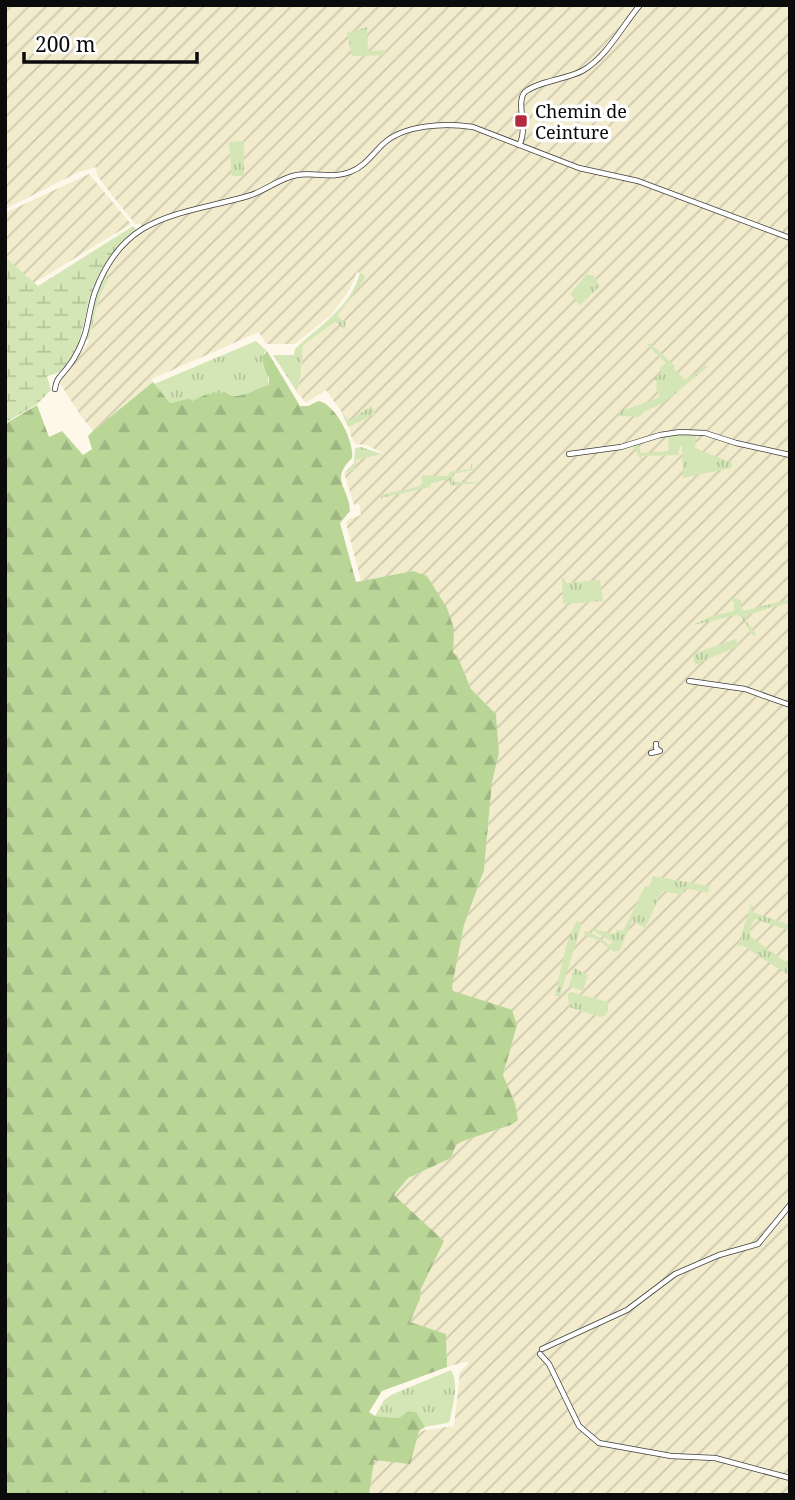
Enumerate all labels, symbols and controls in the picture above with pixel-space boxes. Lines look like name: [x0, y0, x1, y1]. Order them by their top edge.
scale bar: [24, 21, 198, 65]
text: 200 m: [35, 30, 96, 58]
place label: Chemin de Ceinture: [535, 99, 627, 144]
marker: Chemin de Ceinture: [513, 113, 529, 129]

